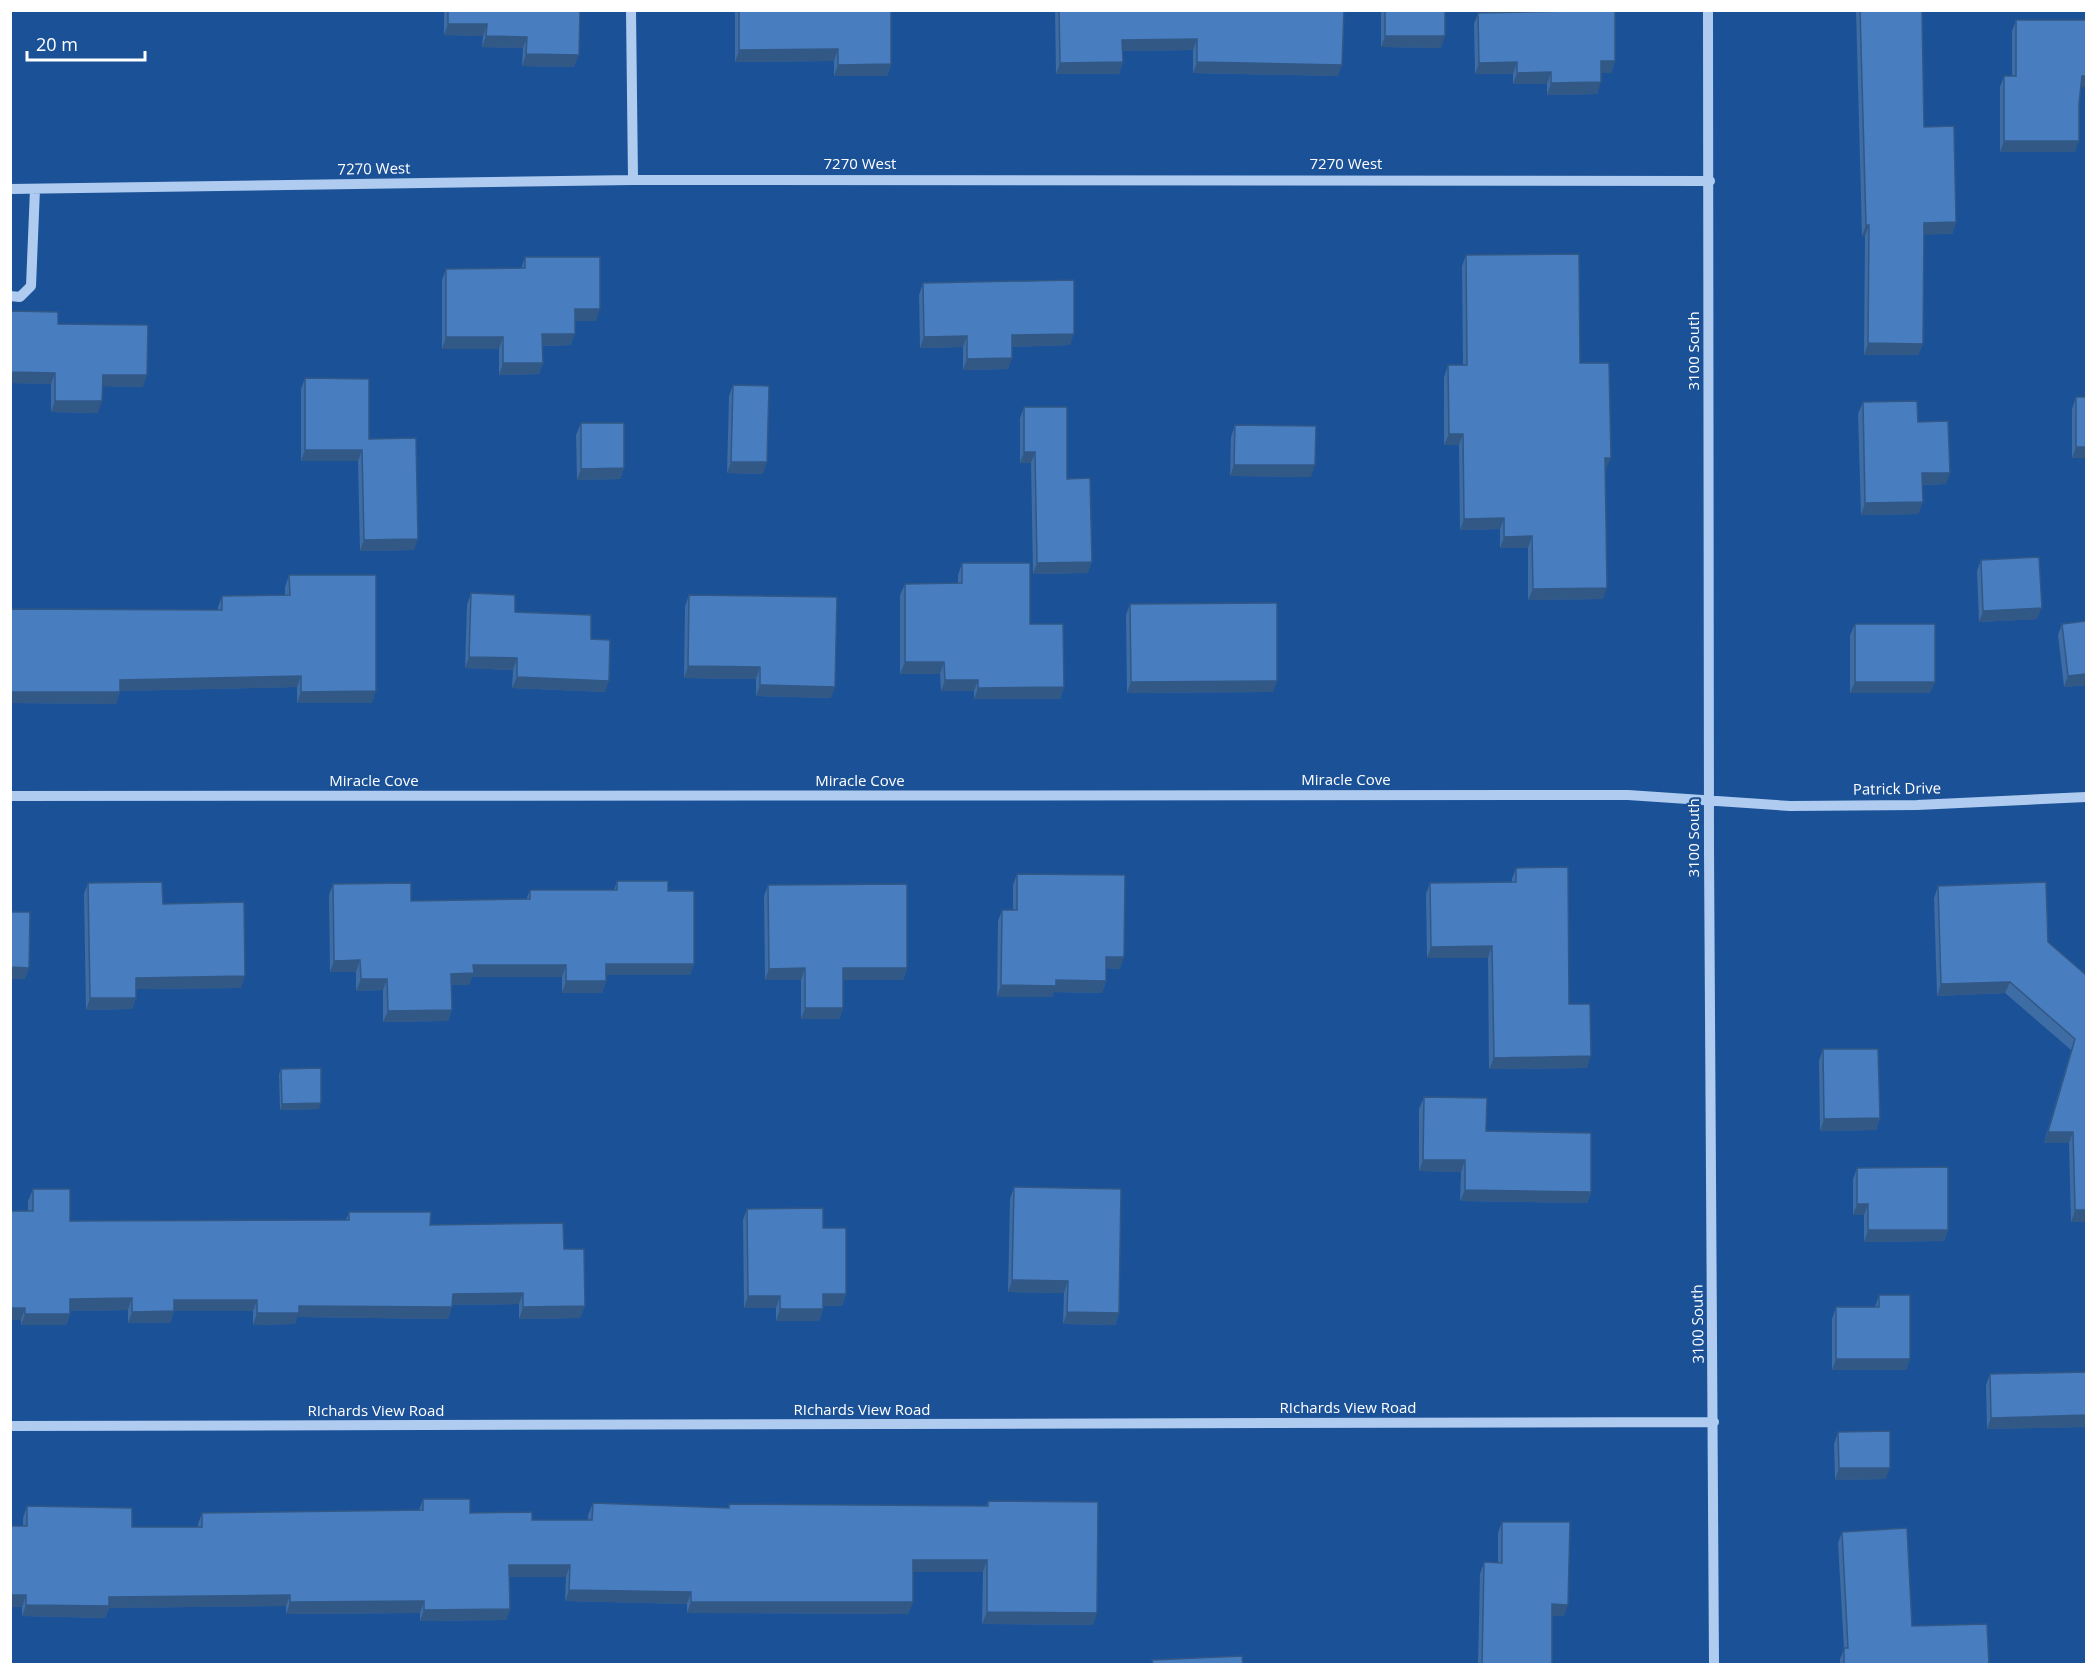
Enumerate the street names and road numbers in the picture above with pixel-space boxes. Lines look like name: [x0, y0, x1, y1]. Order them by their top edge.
street label: 7270 West: [824, 153, 896, 173]
street label: 7270 West: [1310, 153, 1382, 173]
street label: 7270 West: [337, 157, 411, 179]
street label: 3100 South: [1683, 311, 1703, 391]
street label: Miracle Cove: [1301, 769, 1391, 789]
street label: Miracle Cove: [329, 770, 419, 790]
street label: Miracle Cove: [815, 770, 905, 790]
street label: Patrick Drive: [1853, 777, 1941, 799]
street label: 3100 South: [1683, 798, 1703, 878]
street label: 3100 South: [1686, 1284, 1708, 1364]
street label: RIchards View Road: [1280, 1397, 1417, 1417]
street label: RIchards View Road: [794, 1399, 931, 1419]
street label: RIchards View Road: [308, 1400, 445, 1420]

